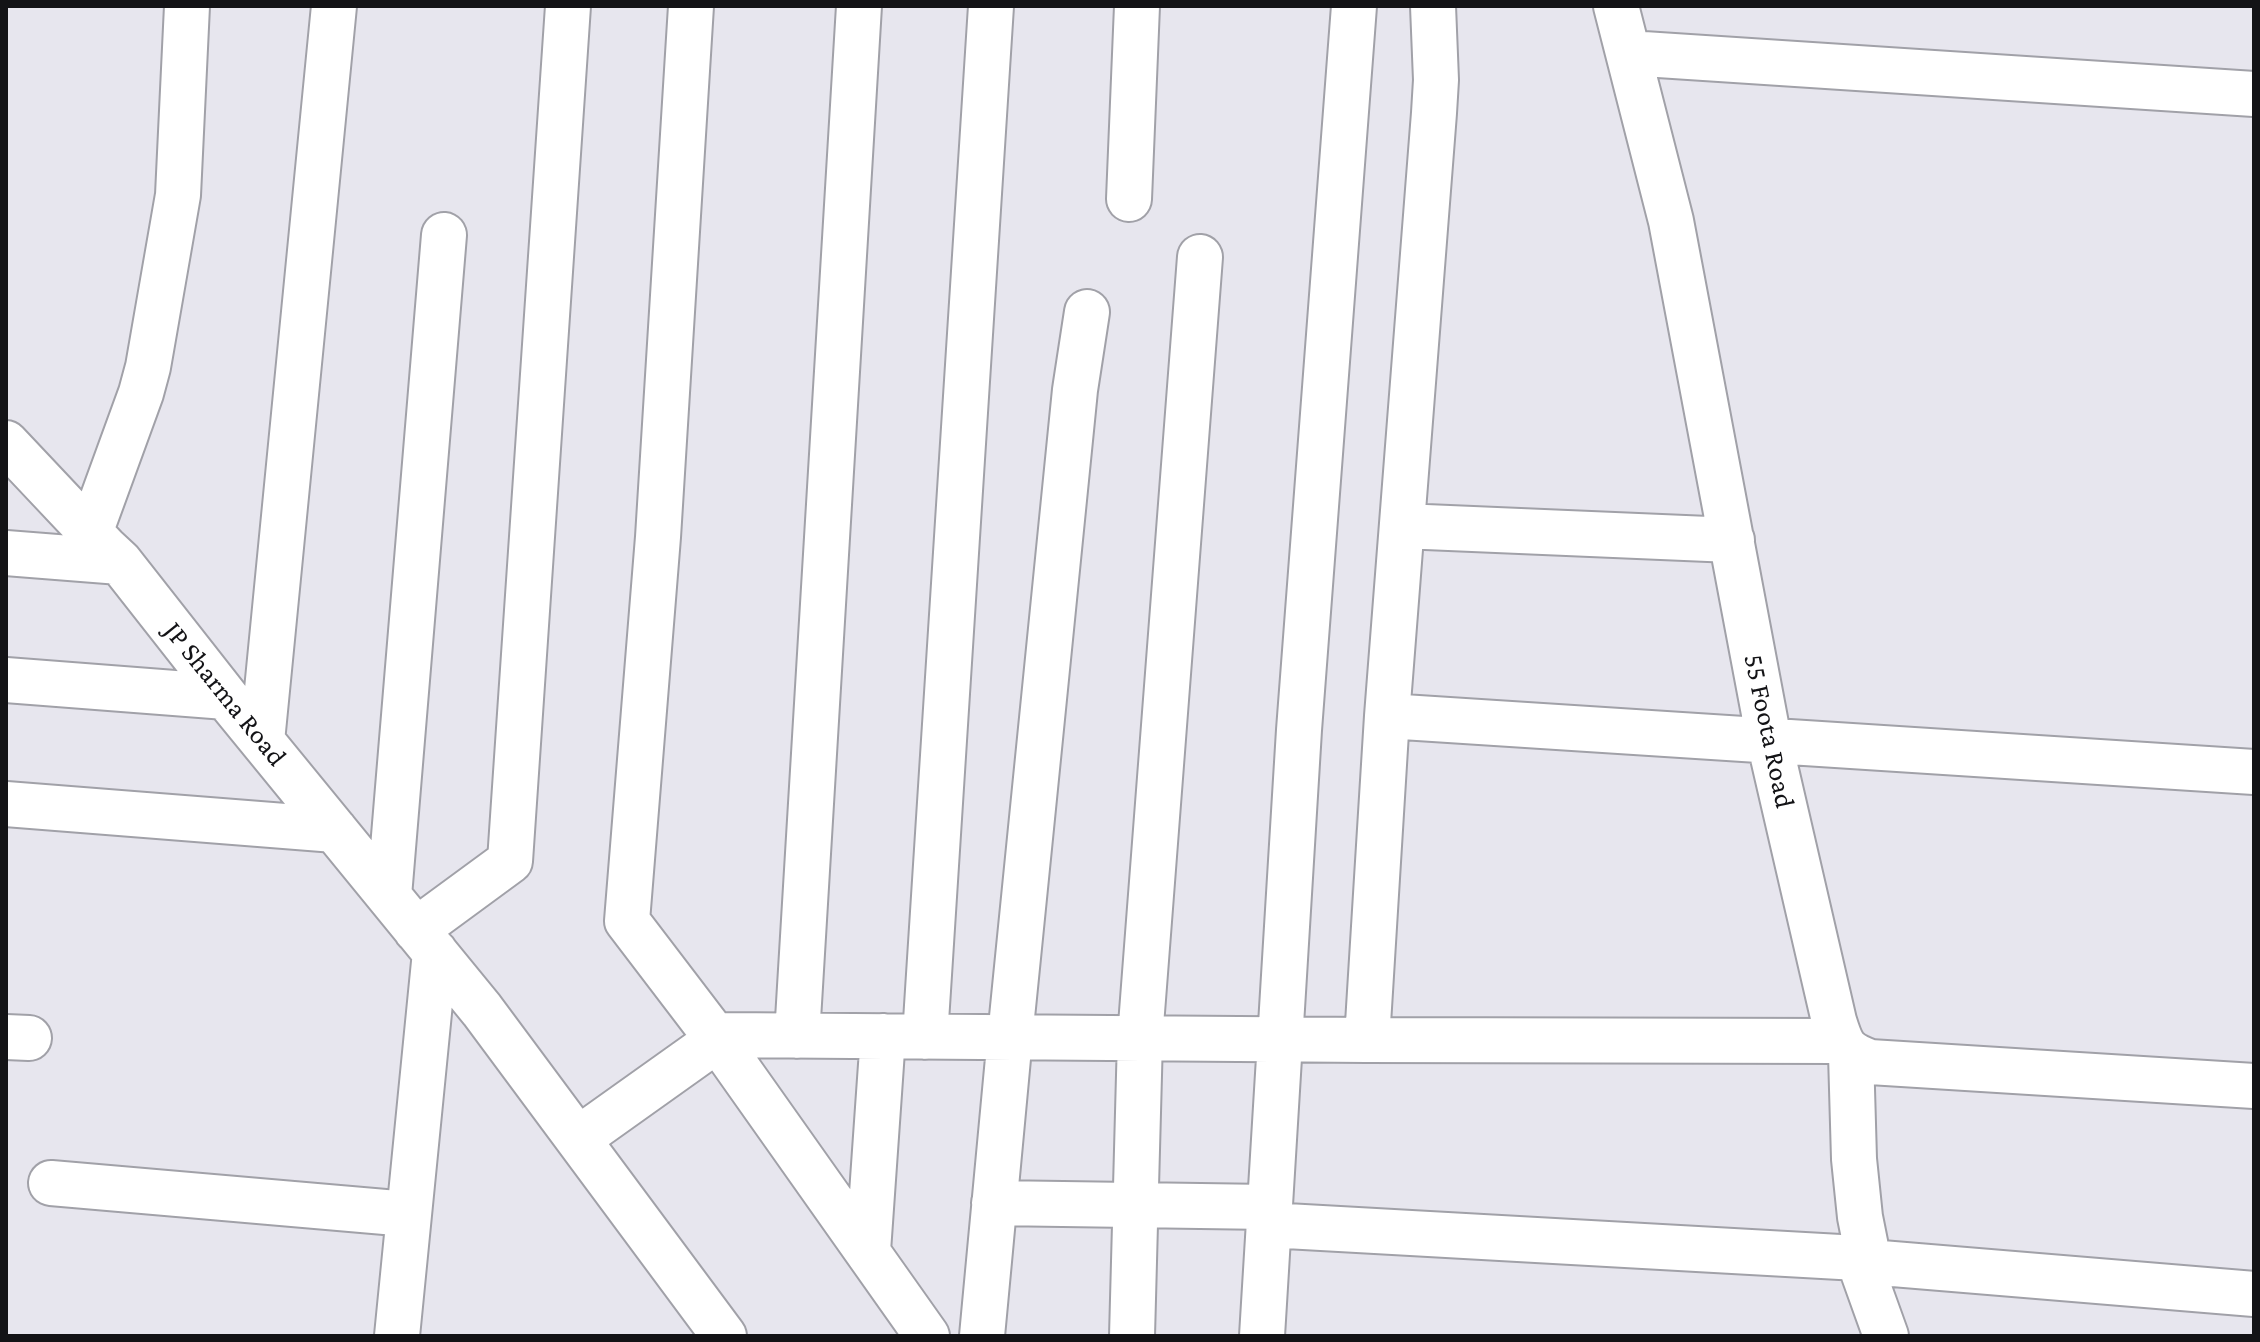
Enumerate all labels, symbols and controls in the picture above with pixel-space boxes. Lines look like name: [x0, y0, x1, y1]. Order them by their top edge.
street label: JP Sharma Road: [156, 615, 294, 773]
street label: 55 Foota Road: [1736, 651, 1802, 811]

